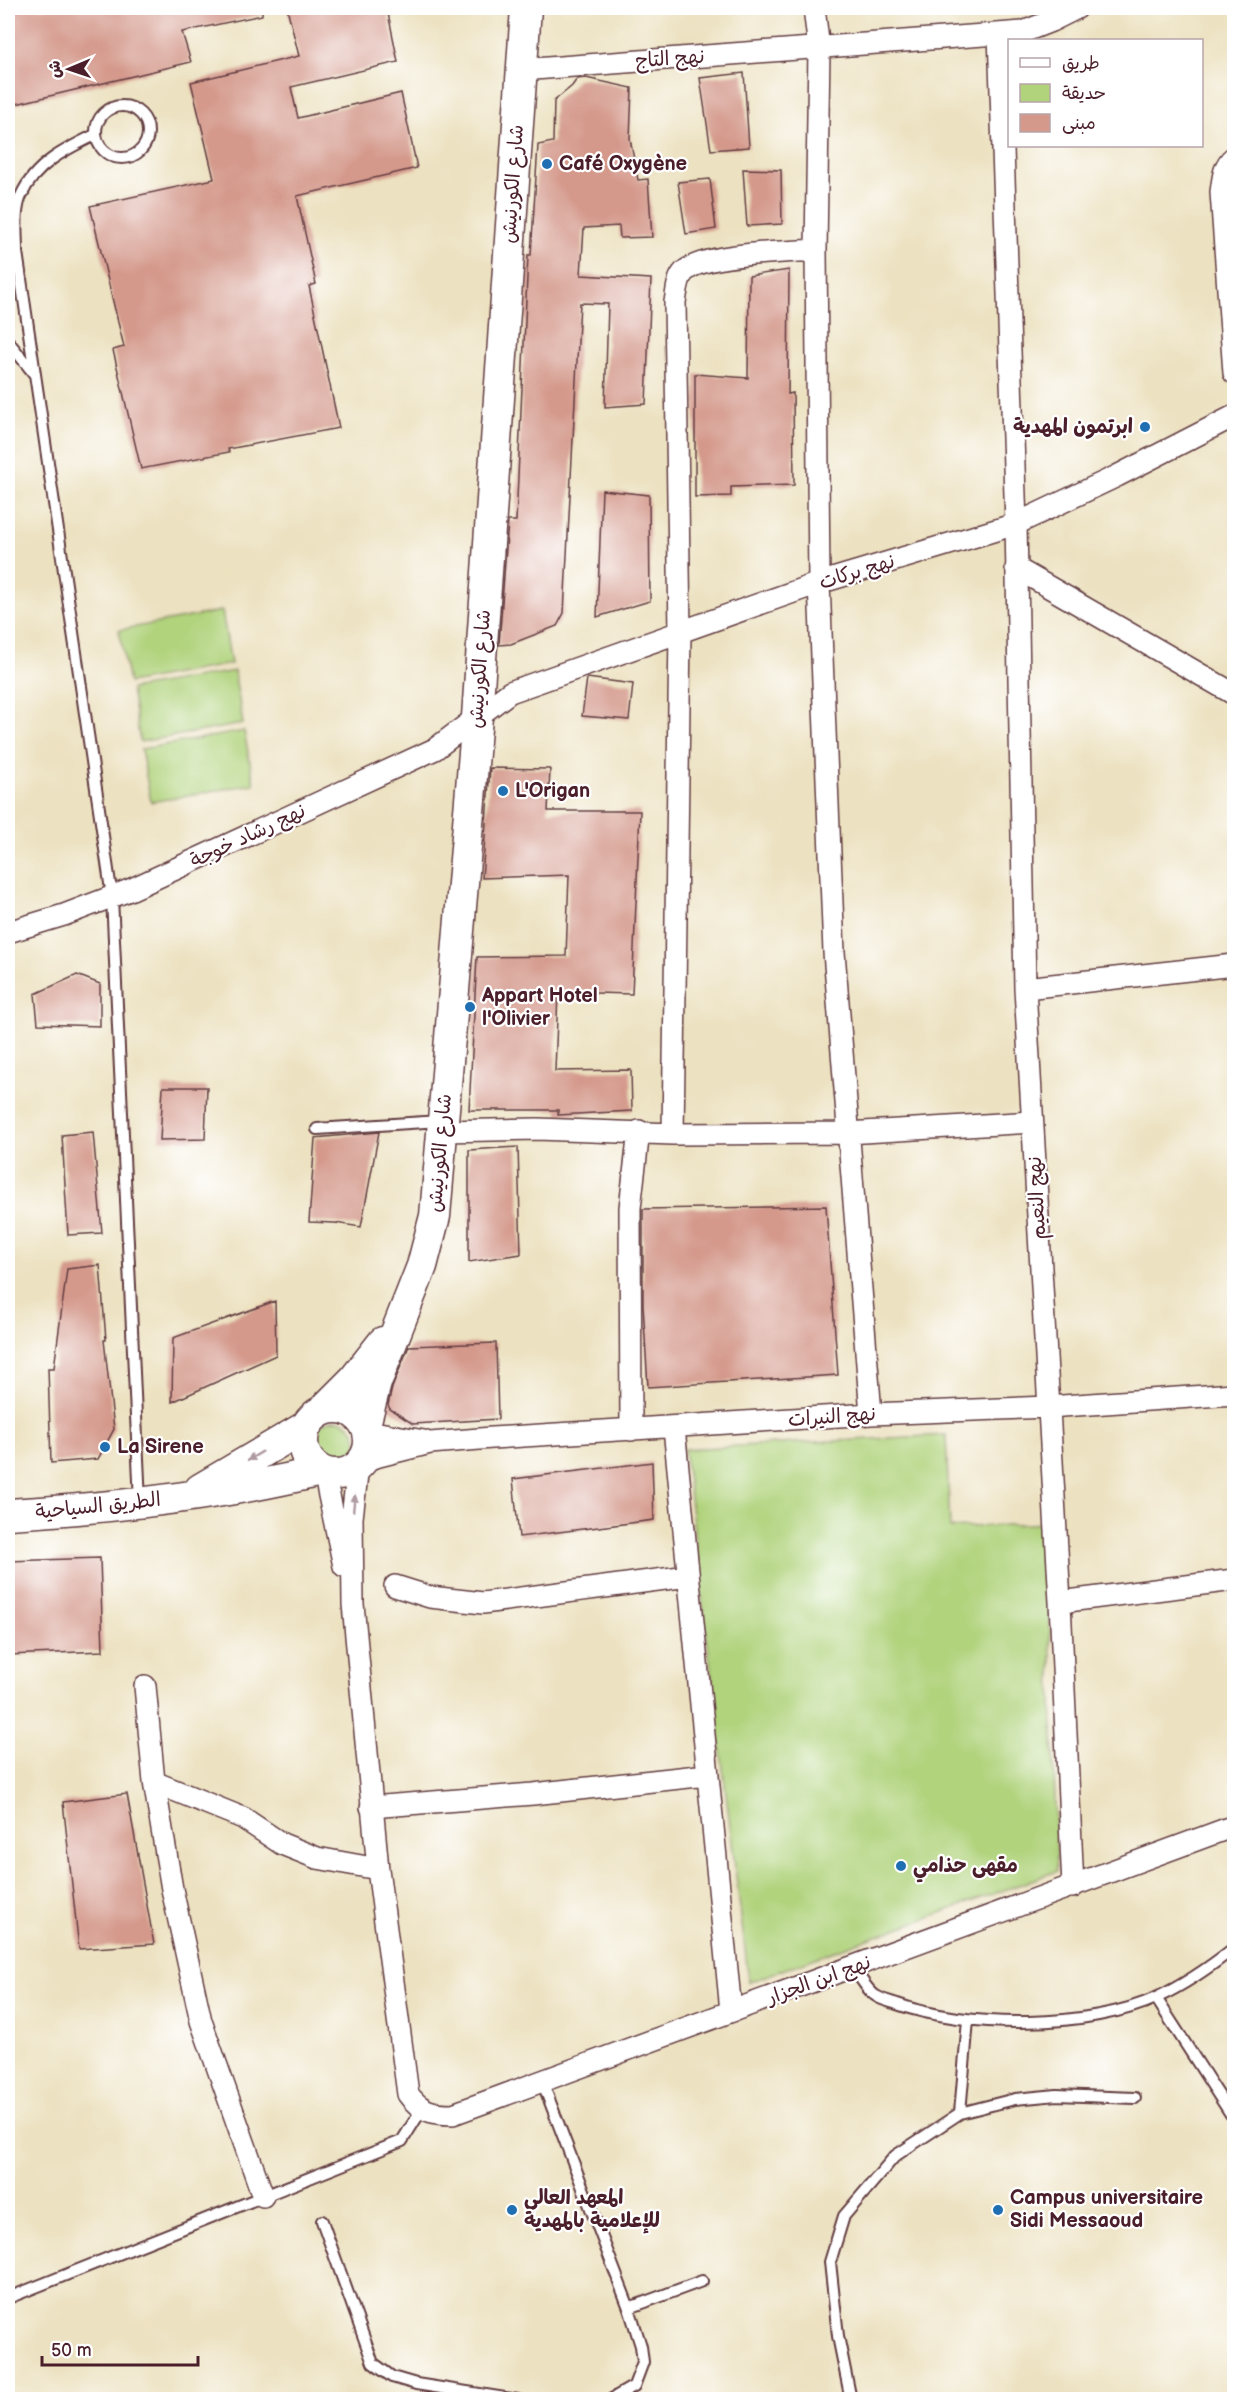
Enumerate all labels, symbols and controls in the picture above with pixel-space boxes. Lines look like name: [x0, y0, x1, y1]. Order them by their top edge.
north arrow: [39, 39, 99, 99]
legend: [1008, 39, 1203, 147]
street label: نهج التاج: [635, 45, 705, 74]
text: طريق: [1062, 53, 1100, 74]
text: ش: [46, 60, 65, 79]
text: حديقة: [1062, 83, 1106, 104]
text: مبنى: [1062, 113, 1096, 134]
street label: شارع الكورنيش: [497, 124, 530, 244]
place label: Café Oxygène: [559, 152, 687, 176]
marker: Café Oxygène: [540, 157, 554, 171]
place label: ابرتمون المهدية: [1013, 415, 1133, 439]
marker: ابرتمون المهدية: [1138, 420, 1152, 434]
street label: نهج بركات: [816, 549, 898, 596]
street label: شارع الكورنيش: [464, 609, 497, 729]
place label: L'Origan: [515, 779, 590, 803]
marker: L'Origan: [496, 784, 510, 798]
street label: نهج رشاد خوجة: [186, 799, 310, 874]
place label: Appart Hotel l'Olivier: [481, 984, 598, 1031]
marker: Appart Hotel l'Olivier: [463, 1000, 477, 1014]
street label: شارع الكورنيش: [423, 1093, 458, 1213]
street label: نهج النعيم: [1023, 1156, 1053, 1240]
street label: نهج النيرات: [787, 1402, 877, 1433]
place label: La Sirene: [117, 1435, 204, 1459]
marker: La Sirene: [98, 1440, 112, 1454]
one-way arrow: [247, 1451, 263, 1462]
street label: الطريق السياحية: [34, 1487, 162, 1525]
one-way arrow: [349, 1494, 359, 1513]
place label: مقهى حذامي: [913, 1854, 1018, 1883]
marker: مقهى حذامي: [894, 1859, 908, 1873]
street label: نهج ابن الجزار: [762, 1950, 875, 2012]
place label: المعهد العالي للإعلامية بالمهدية: [524, 2186, 660, 2234]
place label: Campus universitaire Sidi Messaoud: [1010, 2186, 1203, 2233]
marker: المعهد العالي للإعلامية بالمهدية: [505, 2203, 519, 2217]
marker: Campus universitaire Sidi Messaoud: [991, 2203, 1005, 2217]
scale bar: [42, 2329, 198, 2367]
text: 50 m: [51, 2340, 92, 2361]

